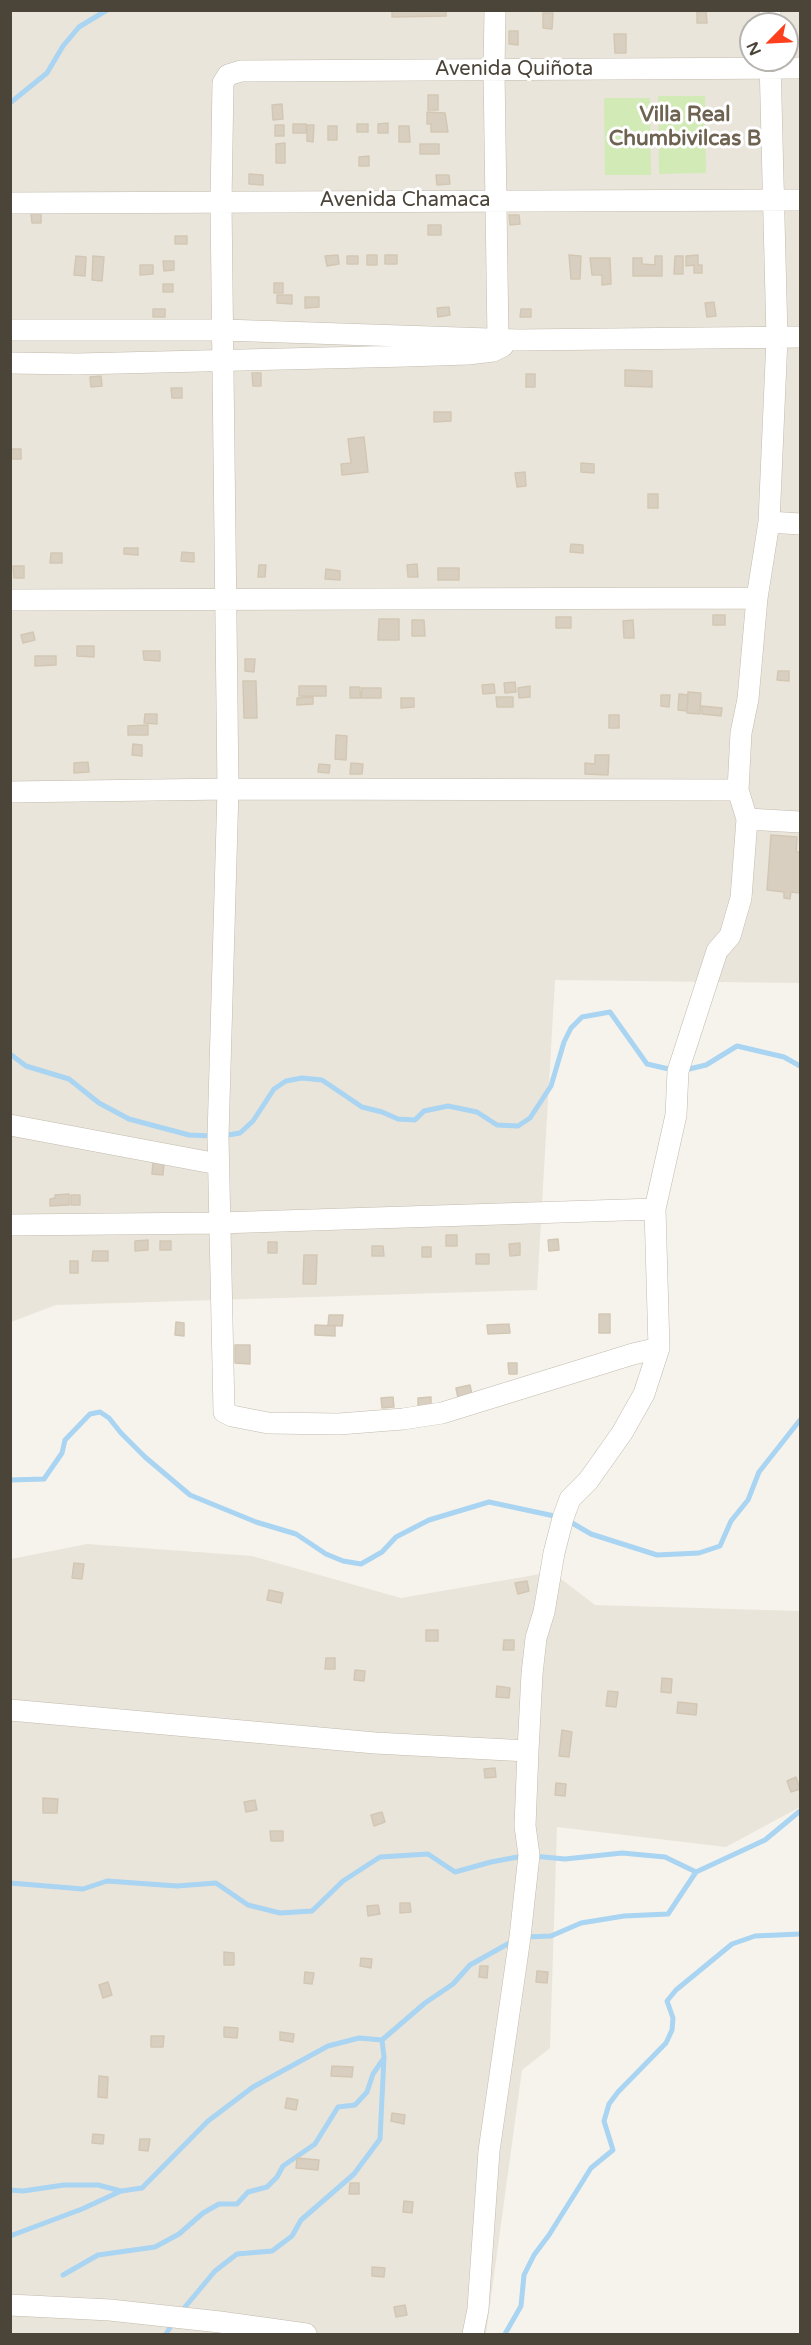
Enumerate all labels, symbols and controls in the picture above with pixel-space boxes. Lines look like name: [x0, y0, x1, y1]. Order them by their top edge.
north arrow: [739, 12, 799, 72]
text: N: [743, 39, 766, 58]
street label: Avenida Quiñota: [435, 58, 593, 82]
district label: Villa Real Chumbivilcas B: [609, 102, 761, 152]
street label: Avenida Chamaca: [319, 189, 491, 213]

